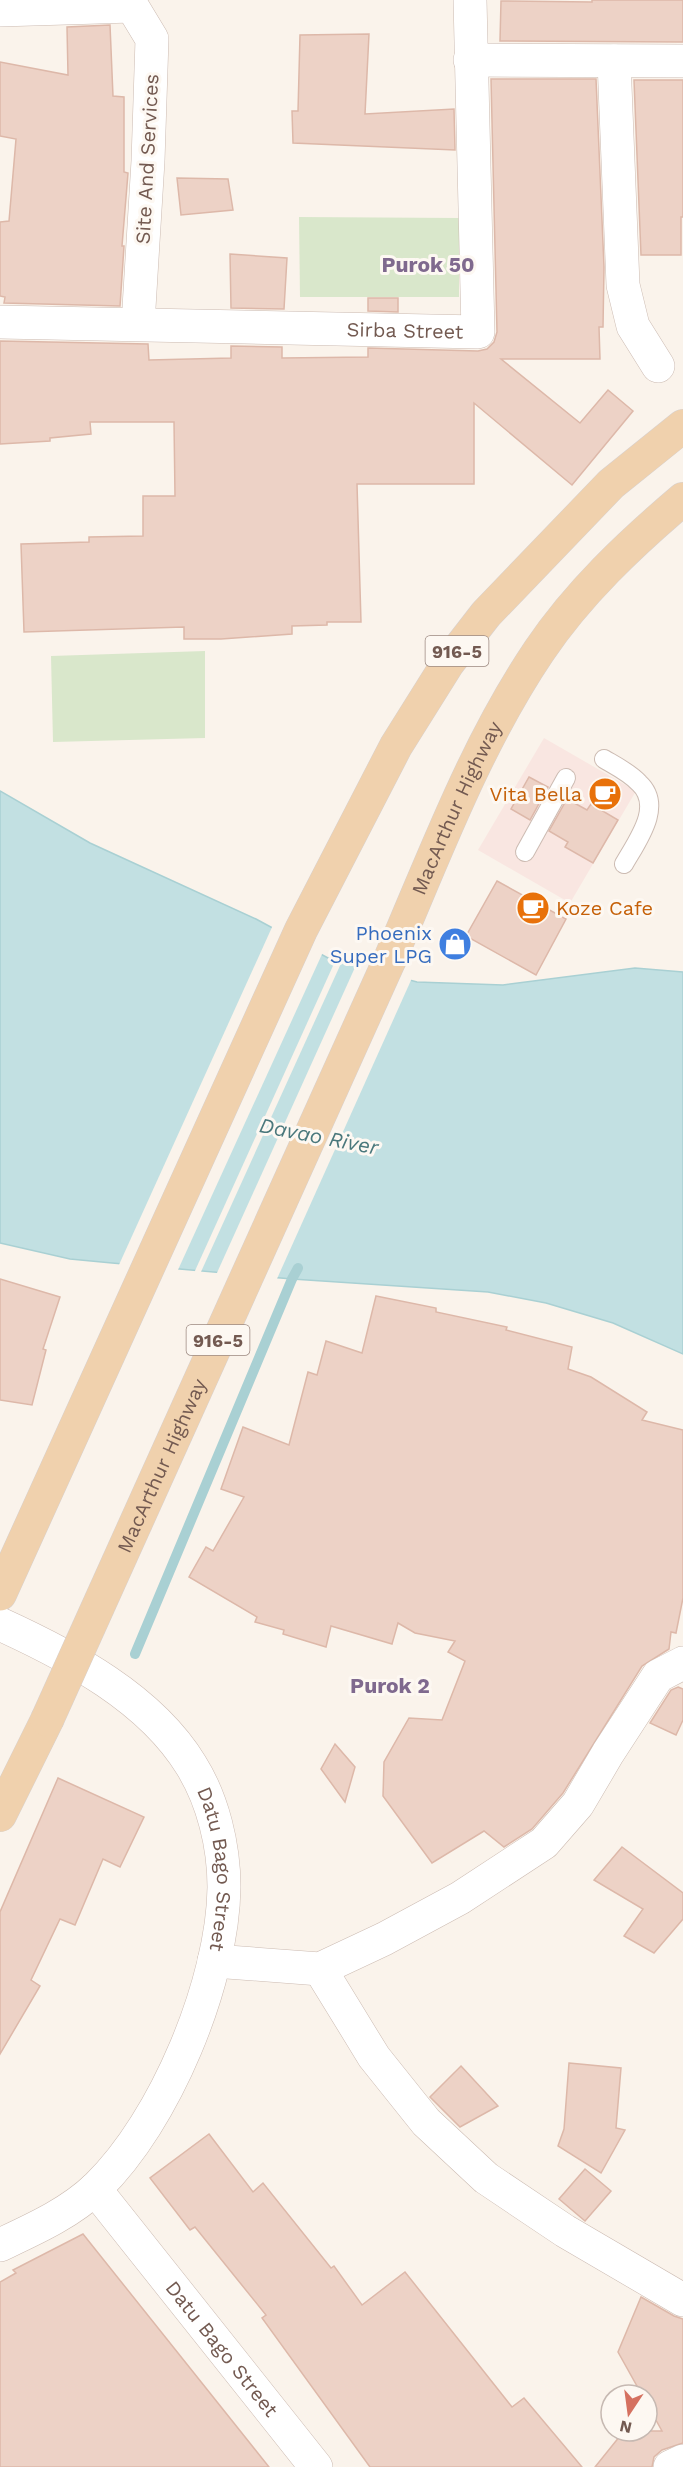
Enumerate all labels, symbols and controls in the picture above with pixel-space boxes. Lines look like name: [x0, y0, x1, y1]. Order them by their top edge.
street label: Site And Services: [131, 73, 163, 245]
district label: Purok 50: [381, 252, 475, 277]
street label: Sirba Street: [346, 317, 464, 344]
road number: 916-5: [426, 636, 488, 666]
street label: MacArthur Highway: [407, 716, 507, 898]
cafe icon: Vita Bella: [587, 776, 623, 812]
place label: Vita Bella: [490, 782, 582, 806]
cafe icon: Koze Cafe: [515, 890, 551, 926]
place label: Koze Cafe: [556, 896, 653, 920]
place label: Phoenix Super LPG: [330, 921, 432, 968]
shop icon: Phoenix Super LPG: [437, 926, 473, 962]
water label: Davao River: [257, 1112, 381, 1160]
road number: 916-5: [186, 1325, 250, 1355]
street label: MacArthur Highway: [112, 1374, 212, 1556]
district label: Purok 2: [350, 1673, 430, 1698]
street label: Datu Bago Street: [192, 1783, 236, 1954]
street label: Datu Bago Street: [161, 2276, 284, 2422]
north arrow: [599, 2383, 659, 2443]
text: N: [618, 2417, 634, 2438]

